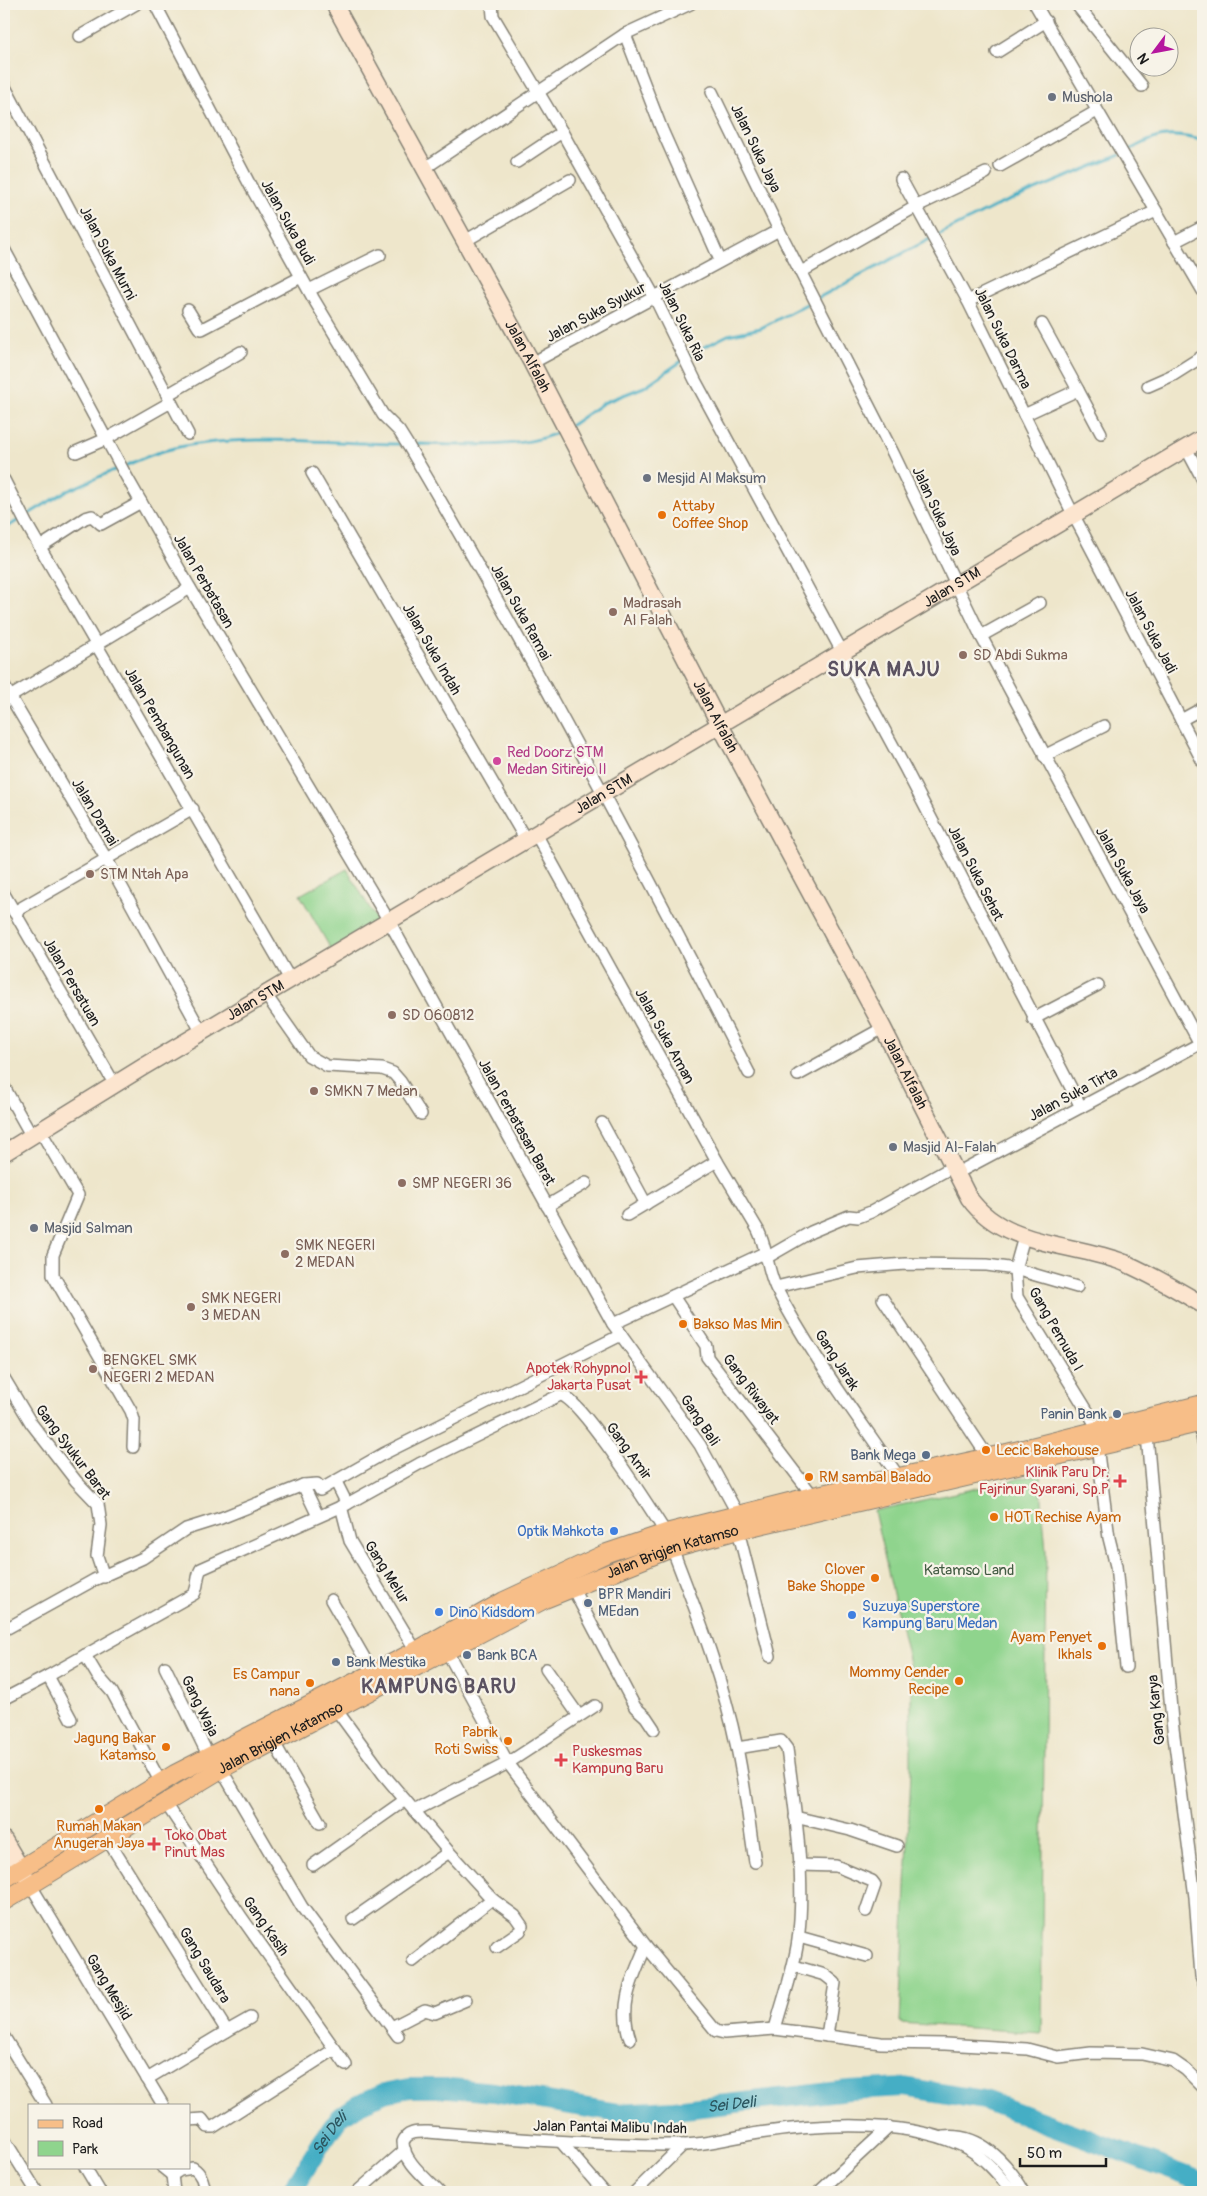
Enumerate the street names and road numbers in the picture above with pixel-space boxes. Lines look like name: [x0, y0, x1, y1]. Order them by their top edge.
street label: Jalan Suka Jaya: [726, 101, 785, 196]
street label: Jalan Suka Budi: [256, 176, 319, 269]
street label: Jalan Suka Murni: [75, 203, 140, 304]
street label: Jalan Suka Syukur: [543, 278, 650, 347]
street label: Jalan Suka Ria: [654, 278, 709, 365]
street label: Jalan Suka Darma: [970, 284, 1035, 392]
street label: Jalan Alfalah: [500, 317, 555, 396]
street label: Jalan Suka Jaya: [908, 464, 966, 559]
street label: Jalan Perbatasan: [169, 531, 238, 632]
street label: Jalan Suka Ramai: [486, 561, 555, 664]
street label: Jalan STM: [920, 563, 985, 612]
street label: Jalan Suka Jadi: [1120, 586, 1181, 677]
street label: Jalan Suka Indah: [398, 600, 466, 699]
street label: Jalan Pembangunan: [120, 664, 199, 782]
street label: Jalan Alfalah: [688, 677, 742, 756]
street label: Jalan STM: [571, 770, 636, 819]
street label: Jalan Damai: [67, 775, 122, 850]
street label: Jalan Suka Sehat: [943, 822, 1008, 925]
street label: Jalan Suka Jaya: [1091, 824, 1154, 917]
street label: Jalan Persatuan: [39, 935, 105, 1030]
street label: Jalan STM: [223, 976, 288, 1025]
street label: Jalan Suka Aman: [630, 985, 699, 1087]
street label: Jalan Alfalah: [879, 1033, 932, 1113]
street label: Jalan Perbatasan Barat: [474, 1055, 560, 1190]
street label: Jalan Suka Tirta: [1025, 1063, 1121, 1126]
street label: Gang Pemuda I: [1024, 1284, 1087, 1375]
street label: Gang Jarak: [810, 1326, 864, 1395]
street label: Gang Riwayat: [718, 1350, 784, 1429]
street label: Gang Bali: [676, 1391, 724, 1450]
street label: Gang Syukur Barat: [31, 1401, 115, 1504]
street label: Gang Amir: [601, 1419, 656, 1484]
street label: Jalan Brigjen Katamso: [603, 1521, 741, 1583]
street label: Gang Melur: [360, 1537, 414, 1608]
street label: Gang Waja: [177, 1672, 223, 1740]
street label: Gang Karya: [1143, 1674, 1170, 1746]
street label: Jalan Brigjen Katamso: [215, 1698, 347, 1779]
street label: Gang Kasih: [238, 1893, 293, 1960]
street label: Gang Saudara: [174, 1924, 235, 2007]
street label: Gang Mesjid: [81, 1951, 136, 2024]
street label: Jalan Pantai Malibu Indah: [533, 2117, 687, 2138]

